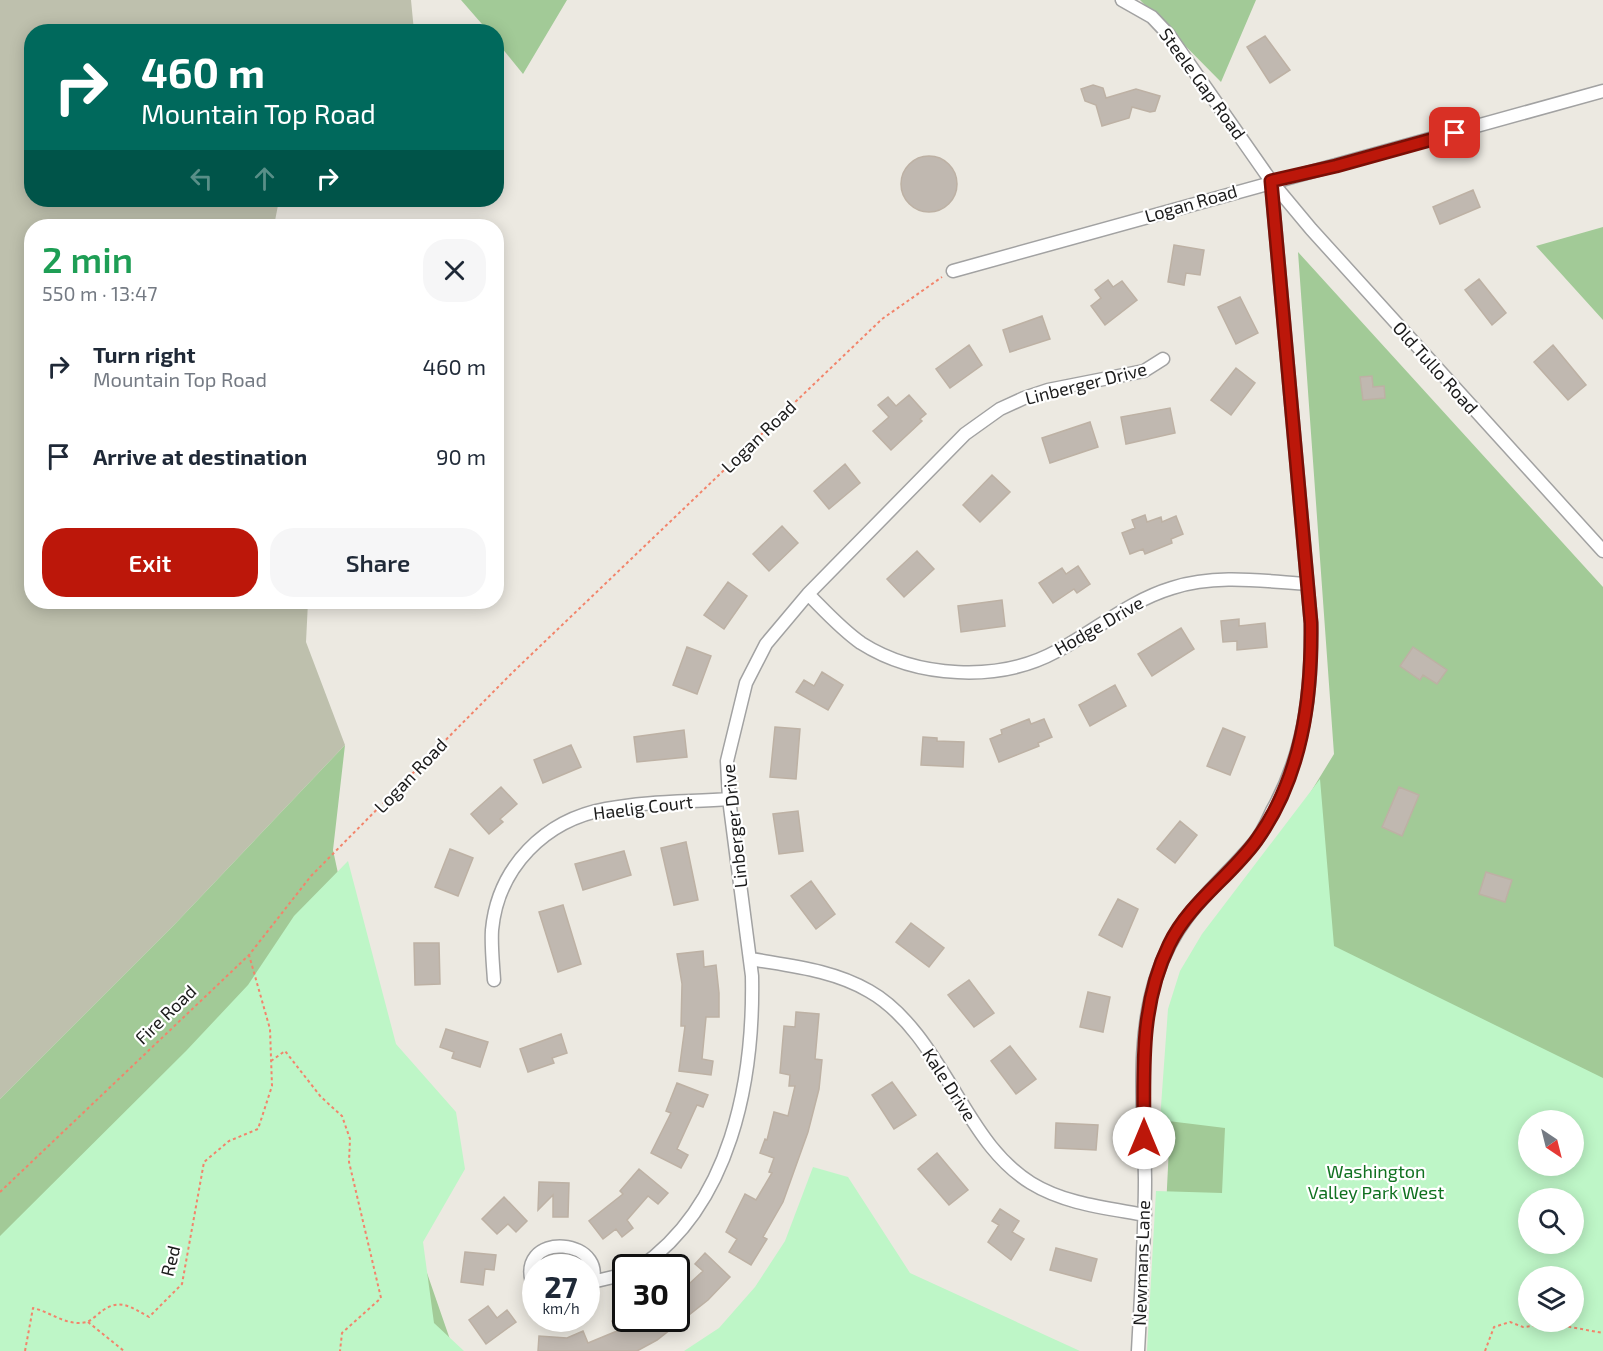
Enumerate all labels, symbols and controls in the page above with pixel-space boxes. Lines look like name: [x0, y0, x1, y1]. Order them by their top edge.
street label: Steele Gap Road: [1155, 23, 1251, 143]
text: 460 m: [141, 46, 265, 96]
icon: right: [42, 48, 120, 126]
text: Mountain Top Road: [141, 97, 376, 129]
pin: [1429, 107, 1480, 158]
icon: arrive: [1438, 116, 1471, 149]
icon: left: [185, 162, 218, 195]
icon: ahead: [248, 162, 281, 195]
icon: right: [311, 162, 344, 195]
street label: Logan Road: [1142, 179, 1240, 227]
text: 2 min: [42, 237, 133, 280]
button: close: [423, 239, 486, 302]
text: 550 m · 13:47: [42, 281, 157, 305]
street label: Old Tullo Road: [1388, 317, 1483, 418]
text: Turn right: [93, 341, 195, 367]
icon: right: [42, 350, 75, 383]
text: 460 m: [422, 353, 486, 379]
street label: Linberger Drive: [1023, 357, 1149, 409]
text: Mountain Top Road: [93, 367, 267, 391]
street label: Logan Road: [716, 395, 800, 477]
icon: arrive: [42, 440, 75, 473]
text: Arrive at destination: [93, 443, 307, 469]
text: 90 m: [436, 443, 486, 469]
button: Exit: [42, 528, 258, 597]
button: Share: [270, 528, 486, 597]
street label: Hodge Drive: [1050, 591, 1147, 659]
street label: Logan Road: [369, 733, 451, 817]
street label: Linberger Drive: [717, 763, 751, 889]
street label: Haelig Court: [592, 790, 694, 824]
street label: Fire Road: [130, 980, 200, 1049]
street label: Kale Drive: [918, 1044, 981, 1125]
position arrow: [1112, 1106, 1176, 1170]
north arrow: [1518, 1110, 1584, 1176]
map controls: [1518, 1110, 1584, 1332]
park label: Washington Valley Park West: [1308, 1160, 1444, 1203]
button: search: [1518, 1188, 1584, 1254]
street label: Newmans Lane: [1128, 1200, 1154, 1326]
street label: Red: [156, 1243, 184, 1278]
speed limit sign: 30: [612, 1254, 690, 1332]
button: layers: [1518, 1266, 1584, 1332]
text: 27: [544, 1268, 578, 1304]
text: km/h: [542, 1299, 580, 1317]

